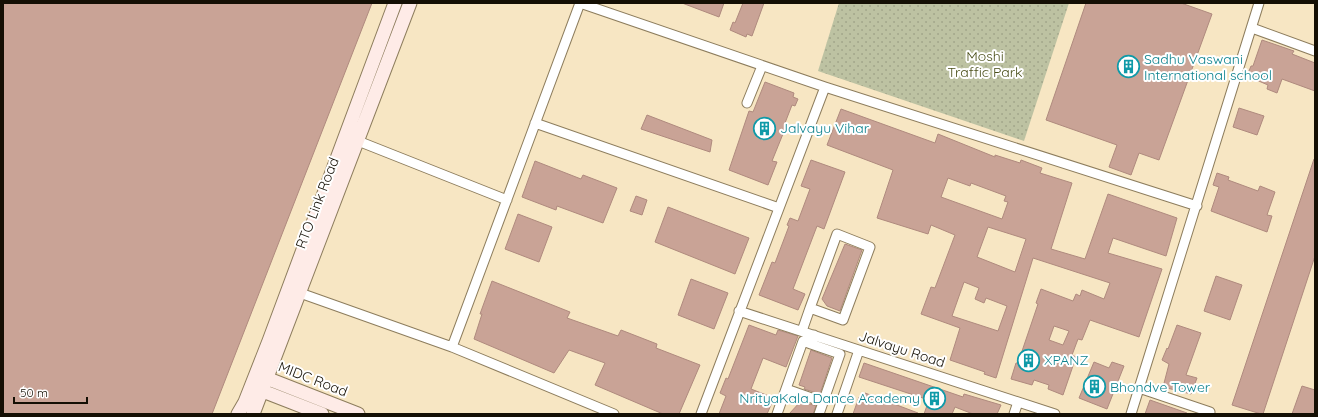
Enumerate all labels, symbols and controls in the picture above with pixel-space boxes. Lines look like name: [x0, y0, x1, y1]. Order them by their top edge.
park label: Moshi Traffic Park: [947, 47, 1023, 81]
place label: Sadhu Vaswani International school: [1144, 50, 1272, 84]
building icon: Sadhu Vaswani International school: [1116, 54, 1142, 80]
building icon: Jalvayu Vihar: [751, 115, 777, 141]
place label: Jalvayu Vihar: [780, 119, 870, 137]
street label: RTO Link Road: [291, 155, 343, 251]
street label: Jalvayu Road: [857, 327, 947, 371]
building icon: XPANZ: [1015, 347, 1041, 373]
place label: XPANZ: [1044, 351, 1089, 369]
street label: MIDC Road: [276, 358, 350, 400]
building icon: Bhondve Tower: [1082, 374, 1108, 400]
place label: Bhondve Tower: [1110, 378, 1211, 396]
scale bar: [14, 379, 87, 405]
text: 50 m: [20, 385, 48, 400]
building icon: NrityaKala Dance Academy: [922, 385, 948, 411]
place label: NrityaKala Dance Academy: [739, 389, 920, 407]

